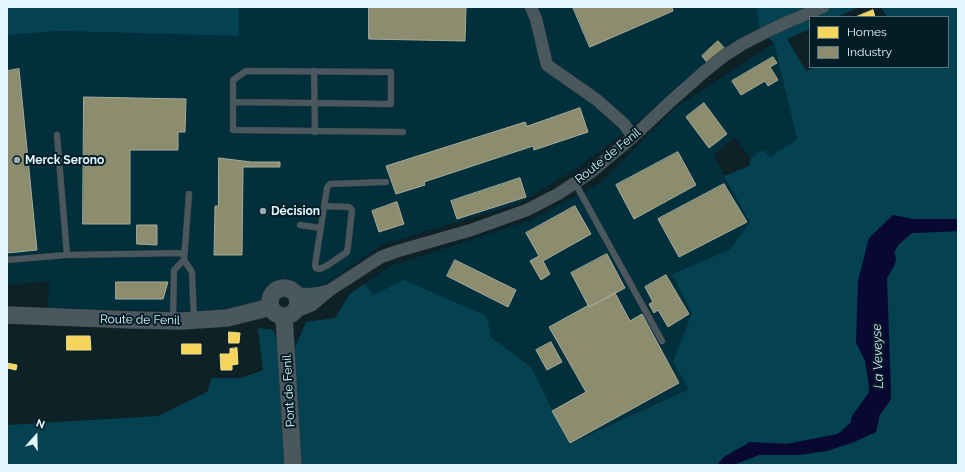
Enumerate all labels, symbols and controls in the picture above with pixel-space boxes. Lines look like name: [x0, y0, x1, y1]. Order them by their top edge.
legend: [809, 16, 949, 68]
text: Homes: [847, 25, 887, 39]
text: Industry: [847, 45, 892, 59]
street label: Route de Fenil: [572, 125, 644, 187]
place label: Merck Serono: [25, 153, 104, 167]
marker: Merck Serono: [12, 155, 22, 165]
place label: Décision: [271, 204, 320, 218]
marker: Décision: [258, 206, 268, 216]
street label: Route de Fenil: [100, 312, 180, 328]
water label: La Veveyse: [869, 323, 887, 389]
street label: Pont de Fenil: [280, 354, 298, 428]
north arrow: [16, 416, 56, 456]
text: N: [34, 417, 46, 432]

